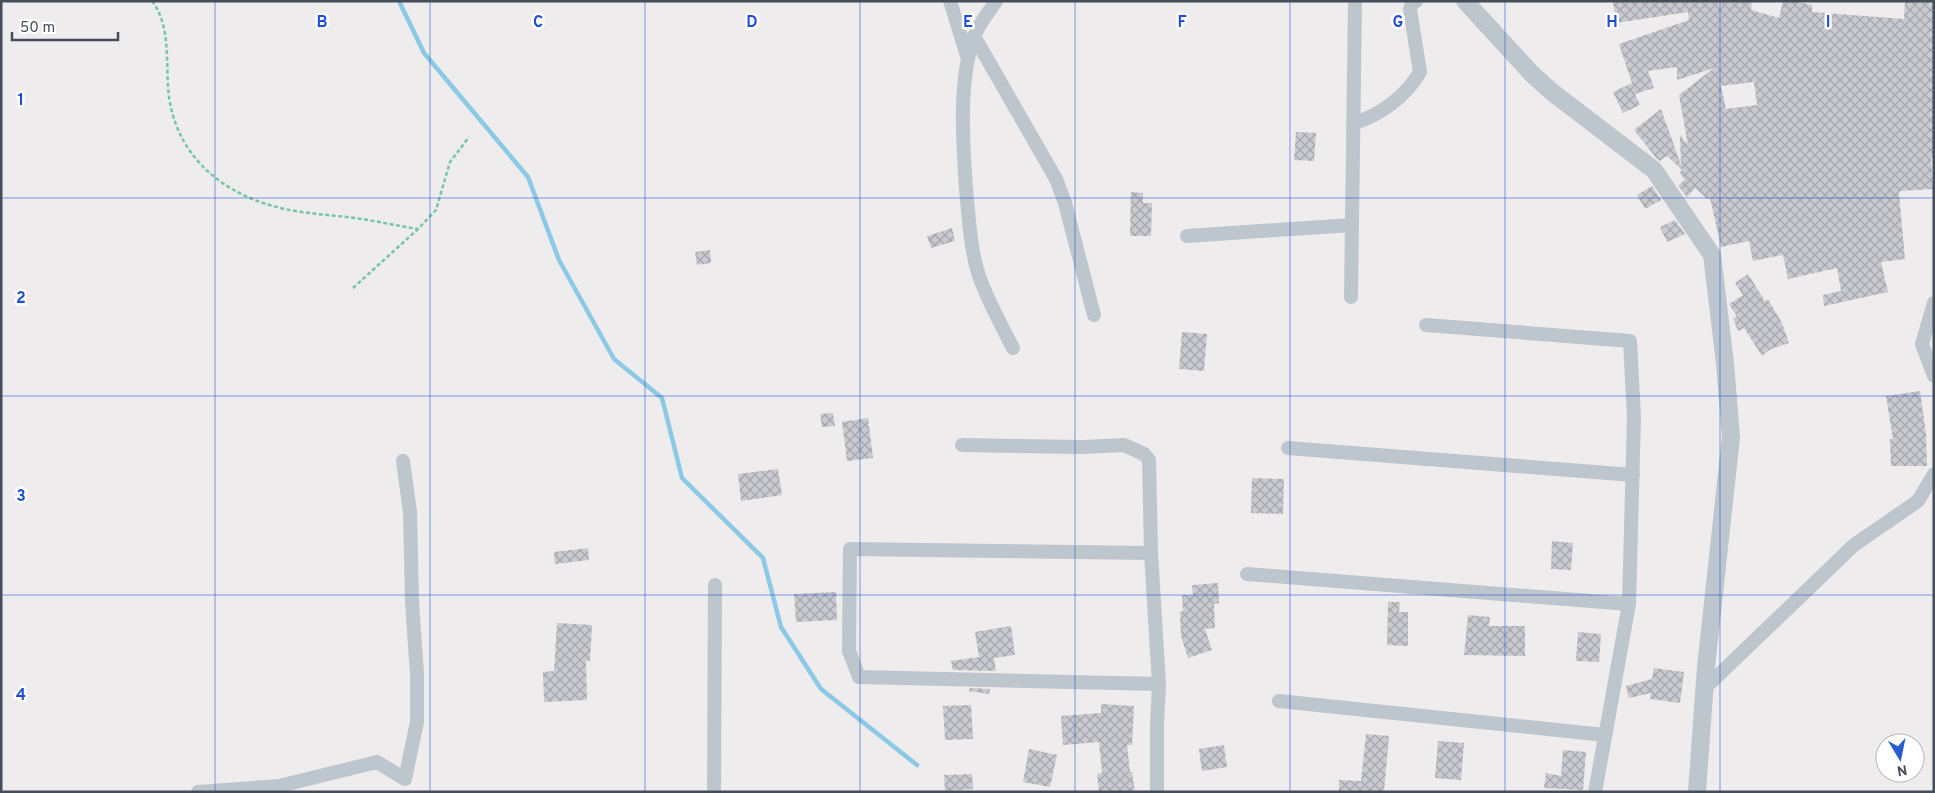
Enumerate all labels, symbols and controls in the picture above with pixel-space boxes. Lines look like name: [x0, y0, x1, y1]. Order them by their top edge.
scale bar: [12, 10, 119, 42]
text: B: [316, 13, 328, 33]
text: C: [533, 13, 543, 33]
text: D: [746, 13, 758, 33]
text: E: [963, 13, 973, 33]
text: F: [1177, 13, 1187, 33]
text: G: [1393, 13, 1403, 33]
text: H: [1606, 13, 1618, 33]
text: I: [1826, 13, 1830, 33]
text: 50 m: [20, 19, 55, 38]
text: 1: [18, 91, 24, 111]
text: 2: [16, 289, 26, 309]
text: 3: [16, 487, 26, 507]
text: 4: [16, 686, 26, 706]
north arrow: [1875, 733, 1925, 783]
text: N: [1896, 760, 1908, 779]

